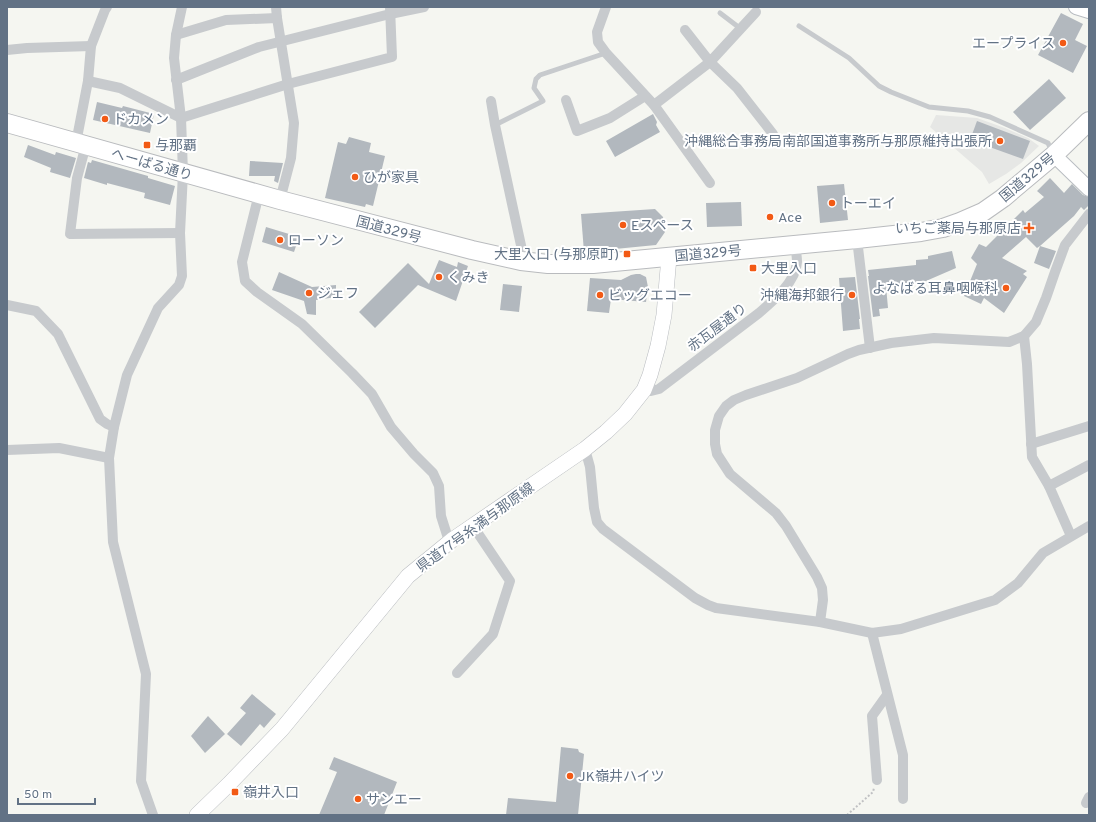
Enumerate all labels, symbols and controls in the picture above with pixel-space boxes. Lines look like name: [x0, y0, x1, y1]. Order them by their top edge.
place label: エープライス: [972, 36, 1055, 53]
marker: エープライス: [1058, 38, 1068, 48]
place label: ドカメン: [113, 112, 169, 129]
marker: ドカメン: [100, 114, 110, 124]
place label: 沖縄総合事務局南部国道事務所与那原維持出張所: [684, 133, 992, 151]
marker: 沖縄総合事務局南部国道事務所与那原維持出張所: [995, 136, 1005, 146]
place label: 与那覇: [155, 138, 197, 155]
marker: 与那覇: [142, 140, 152, 150]
street label: へーばる通り: [109, 146, 194, 185]
street label: 国道329号: [997, 150, 1059, 206]
place label: ひが家具: [363, 170, 419, 187]
marker: ひが家具: [350, 172, 360, 182]
place label: トーエイ: [840, 196, 896, 213]
marker: トーエイ: [827, 198, 837, 208]
place label: Ace: [778, 210, 802, 227]
marker: Ace: [765, 212, 775, 222]
street label: 国道329号: [354, 214, 423, 247]
place label: Eスペース: [631, 218, 694, 235]
marker: Eスペース: [618, 220, 628, 230]
place label: いちご薬局与那原店: [895, 220, 1021, 238]
marker: いちご薬局与那原店: [1024, 223, 1034, 233]
place label: ローソン: [288, 233, 344, 250]
marker: ローソン: [275, 235, 285, 245]
street label: 国道329号: [674, 243, 742, 266]
place label: 大里入口 (与那原町): [494, 247, 619, 264]
marker: 大里入口 (与那原町): [622, 249, 632, 259]
place label: 大里入口: [761, 261, 817, 278]
marker: 大里入口: [748, 263, 758, 273]
place label: くみき: [447, 270, 490, 287]
marker: くみき: [434, 272, 444, 282]
place label: よなばる耳鼻咽喉科: [872, 281, 998, 298]
marker: よなばる耳鼻咽喉科: [1001, 283, 1011, 293]
place label: ジェフ: [317, 286, 359, 303]
marker: ジェフ: [304, 288, 314, 298]
place label: ビッグエコー: [608, 288, 692, 305]
place label: 沖縄海邦銀行: [760, 288, 844, 305]
marker: ビッグエコー: [595, 290, 605, 300]
marker: 沖縄海邦銀行: [847, 290, 857, 300]
street label: 赤瓦屋通り: [685, 300, 751, 356]
street label: 県道77号糸満与那原線: [414, 480, 538, 577]
place label: JK嶺井ハイツ: [578, 768, 665, 786]
marker: JK嶺井ハイツ: [565, 771, 575, 781]
scale bar: [18, 780, 95, 806]
place label: 嶺井入口: [243, 784, 299, 802]
text: 50 m: [24, 787, 52, 803]
marker: 嶺井入口: [230, 787, 240, 797]
place label: サンエー: [366, 792, 422, 809]
marker: サンエー: [353, 794, 363, 804]

